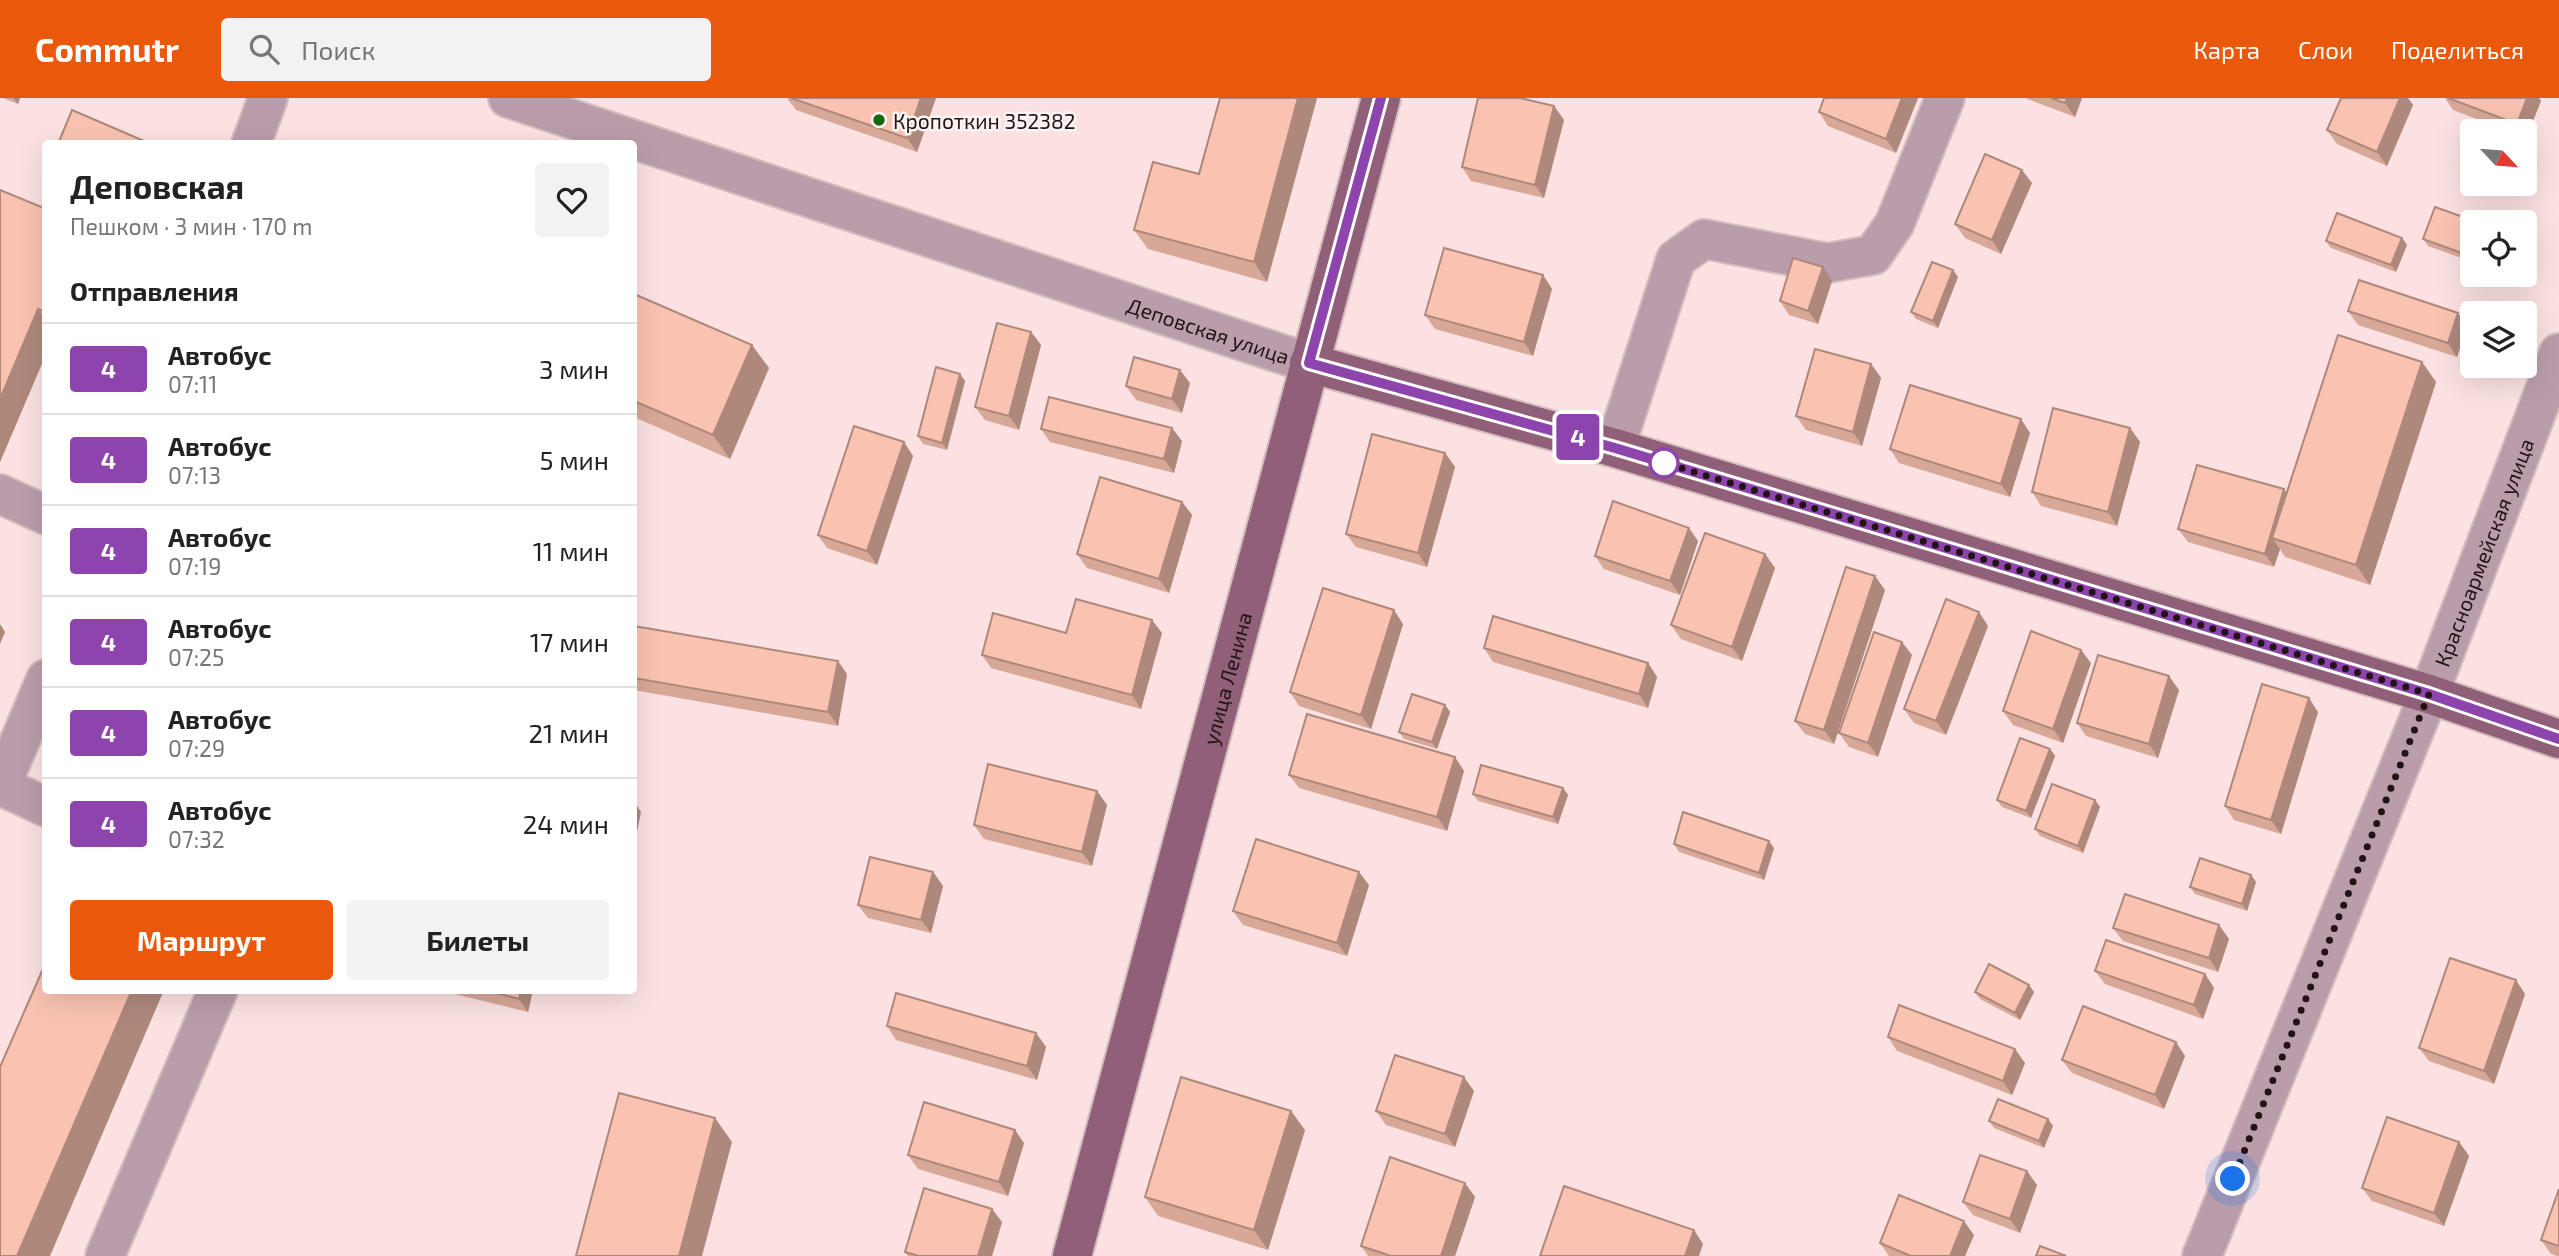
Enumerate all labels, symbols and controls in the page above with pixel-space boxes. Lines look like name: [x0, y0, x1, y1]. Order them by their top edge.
search box: [221, 18, 711, 81]
text: Commutr: [35, 29, 179, 69]
icon: search: [245, 30, 283, 68]
text: Поиск: [301, 34, 375, 65]
text: Карта: [2193, 35, 2260, 64]
text: Слои: [2298, 35, 2353, 64]
text: Поделиться: [2391, 35, 2524, 64]
place label: Кропоткин 352382: [893, 108, 1075, 133]
marker: Кропоткин 352382: [871, 112, 887, 128]
north arrow: [2460, 119, 2538, 196]
map controls: [2460, 119, 2537, 378]
button: heart: [535, 163, 609, 237]
text: Деповская: [70, 166, 244, 206]
button: locate: [2460, 210, 2537, 287]
text: Пешком · 3 мин · 170 m: [70, 212, 312, 240]
text: Отправления: [70, 275, 239, 306]
street label: Деповская улица: [1124, 291, 1293, 368]
button: layers: [2460, 301, 2537, 378]
text: Автобус: [168, 339, 271, 370]
text: 3 мин: [539, 353, 609, 384]
text: 4: [101, 354, 116, 383]
text: 07:11: [168, 370, 217, 398]
line badge: 4: [1555, 414, 1601, 460]
text: 4: [1570, 422, 1586, 451]
text: Автобус: [168, 430, 271, 461]
street label: Красноармейская улица: [2428, 434, 2538, 670]
text: 5 мин: [539, 444, 609, 475]
text: 4: [101, 445, 116, 474]
unlabelled marker: [1649, 448, 1679, 478]
text: 07:13: [168, 461, 221, 489]
text: Автобус: [168, 521, 271, 552]
text: 11 мин: [533, 535, 609, 566]
text: 4: [101, 536, 116, 565]
text: 07:19: [168, 552, 221, 580]
street label: улица Ленина: [1196, 609, 1256, 748]
text: Автобус: [168, 612, 271, 643]
text: 17 мин: [530, 626, 609, 657]
text: 4: [101, 627, 116, 656]
text: 07:25: [168, 643, 224, 671]
text: Автобус: [168, 703, 271, 734]
text: 21 мин: [528, 717, 609, 748]
text: 4: [101, 718, 116, 747]
text: 07:29: [168, 734, 225, 762]
text: Автобус: [168, 794, 271, 825]
text: 24 мин: [523, 808, 609, 839]
text: 4: [101, 809, 116, 838]
text: 07:32: [168, 825, 225, 853]
button: Маршрут: [70, 900, 333, 980]
button: Билеты: [347, 900, 609, 980]
your location: [2215, 1161, 2250, 1196]

